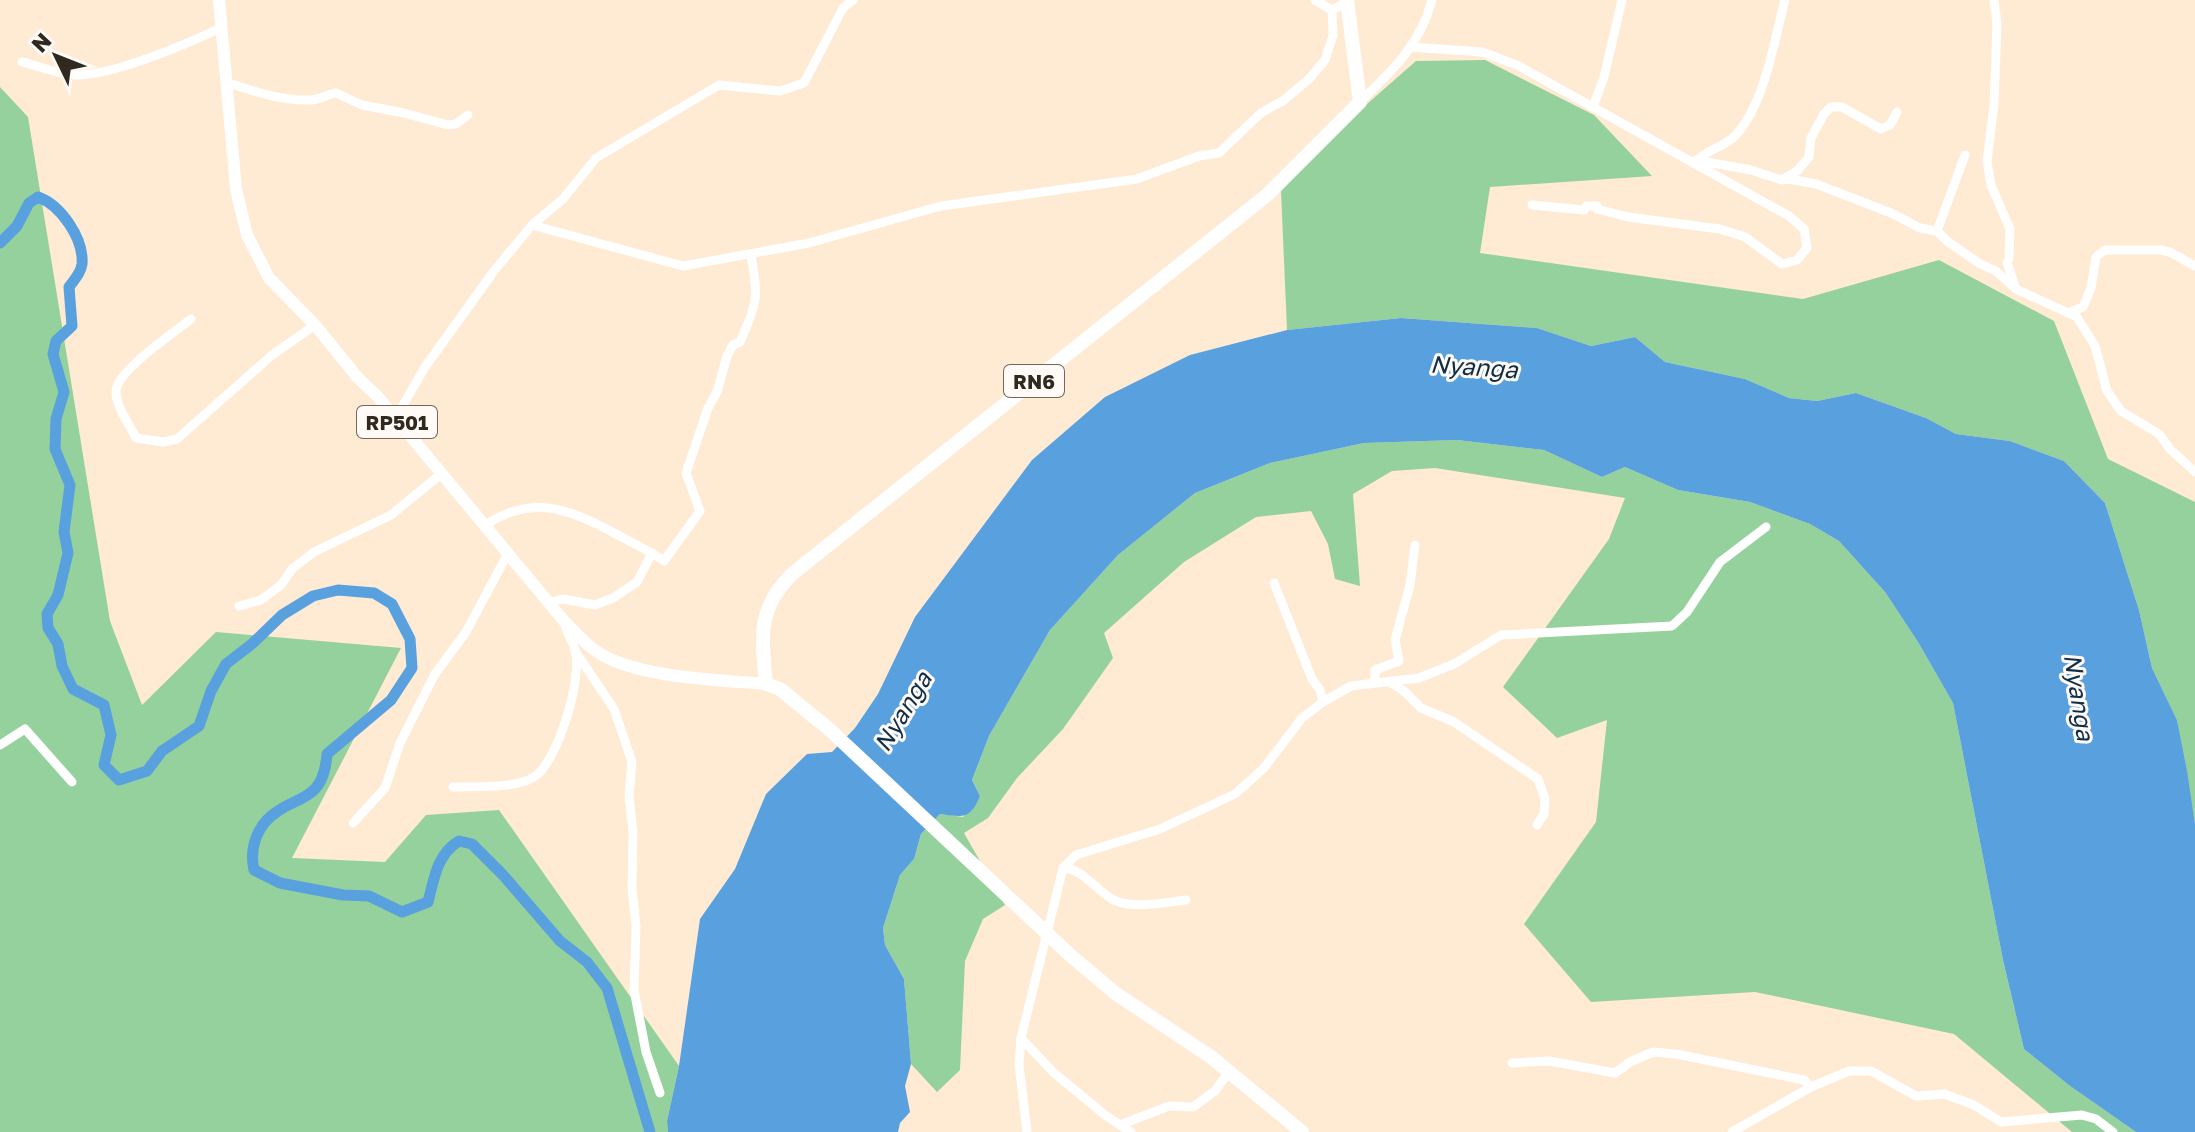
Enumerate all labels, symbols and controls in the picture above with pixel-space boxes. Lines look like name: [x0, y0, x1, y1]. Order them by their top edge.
north arrow: [16, 16, 96, 96]
text: N: [25, 27, 57, 57]
water label: Nyanga: [1429, 348, 1520, 385]
road number: RN6: [1004, 365, 1064, 397]
road number: RP501: [357, 406, 437, 438]
water label: Nyanga: [2058, 651, 2101, 744]
water label: Nyanga: [867, 665, 939, 757]

